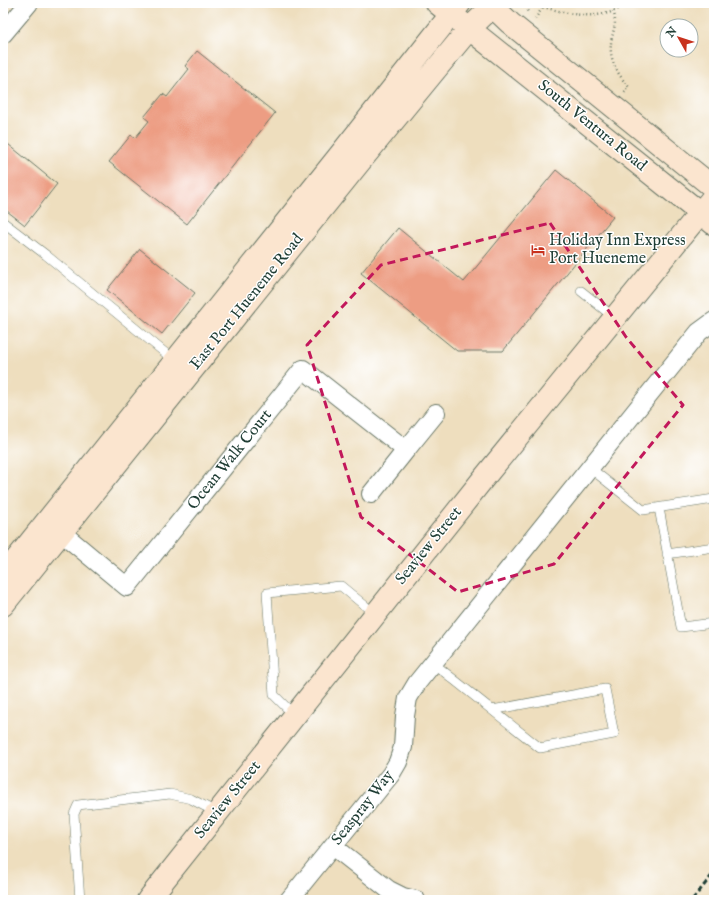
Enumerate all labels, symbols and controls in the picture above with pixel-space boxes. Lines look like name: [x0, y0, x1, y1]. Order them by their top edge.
north arrow: [659, 18, 699, 58]
text: N: [663, 24, 681, 41]
street label: South Ventura Road: [534, 76, 651, 176]
street label: East Port Hueneme Road: [186, 230, 308, 374]
place label: Holiday Inn Express Port Hueneme: [549, 231, 686, 269]
hotel icon: Holiday Inn Express Port Hueneme: [530, 242, 546, 258]
street label: Ocean Walk Court: [183, 405, 277, 514]
street label: Seaview Street: [391, 503, 467, 589]
street label: Seaview Street: [190, 757, 266, 843]
street label: Seaspray Way: [328, 766, 399, 849]

